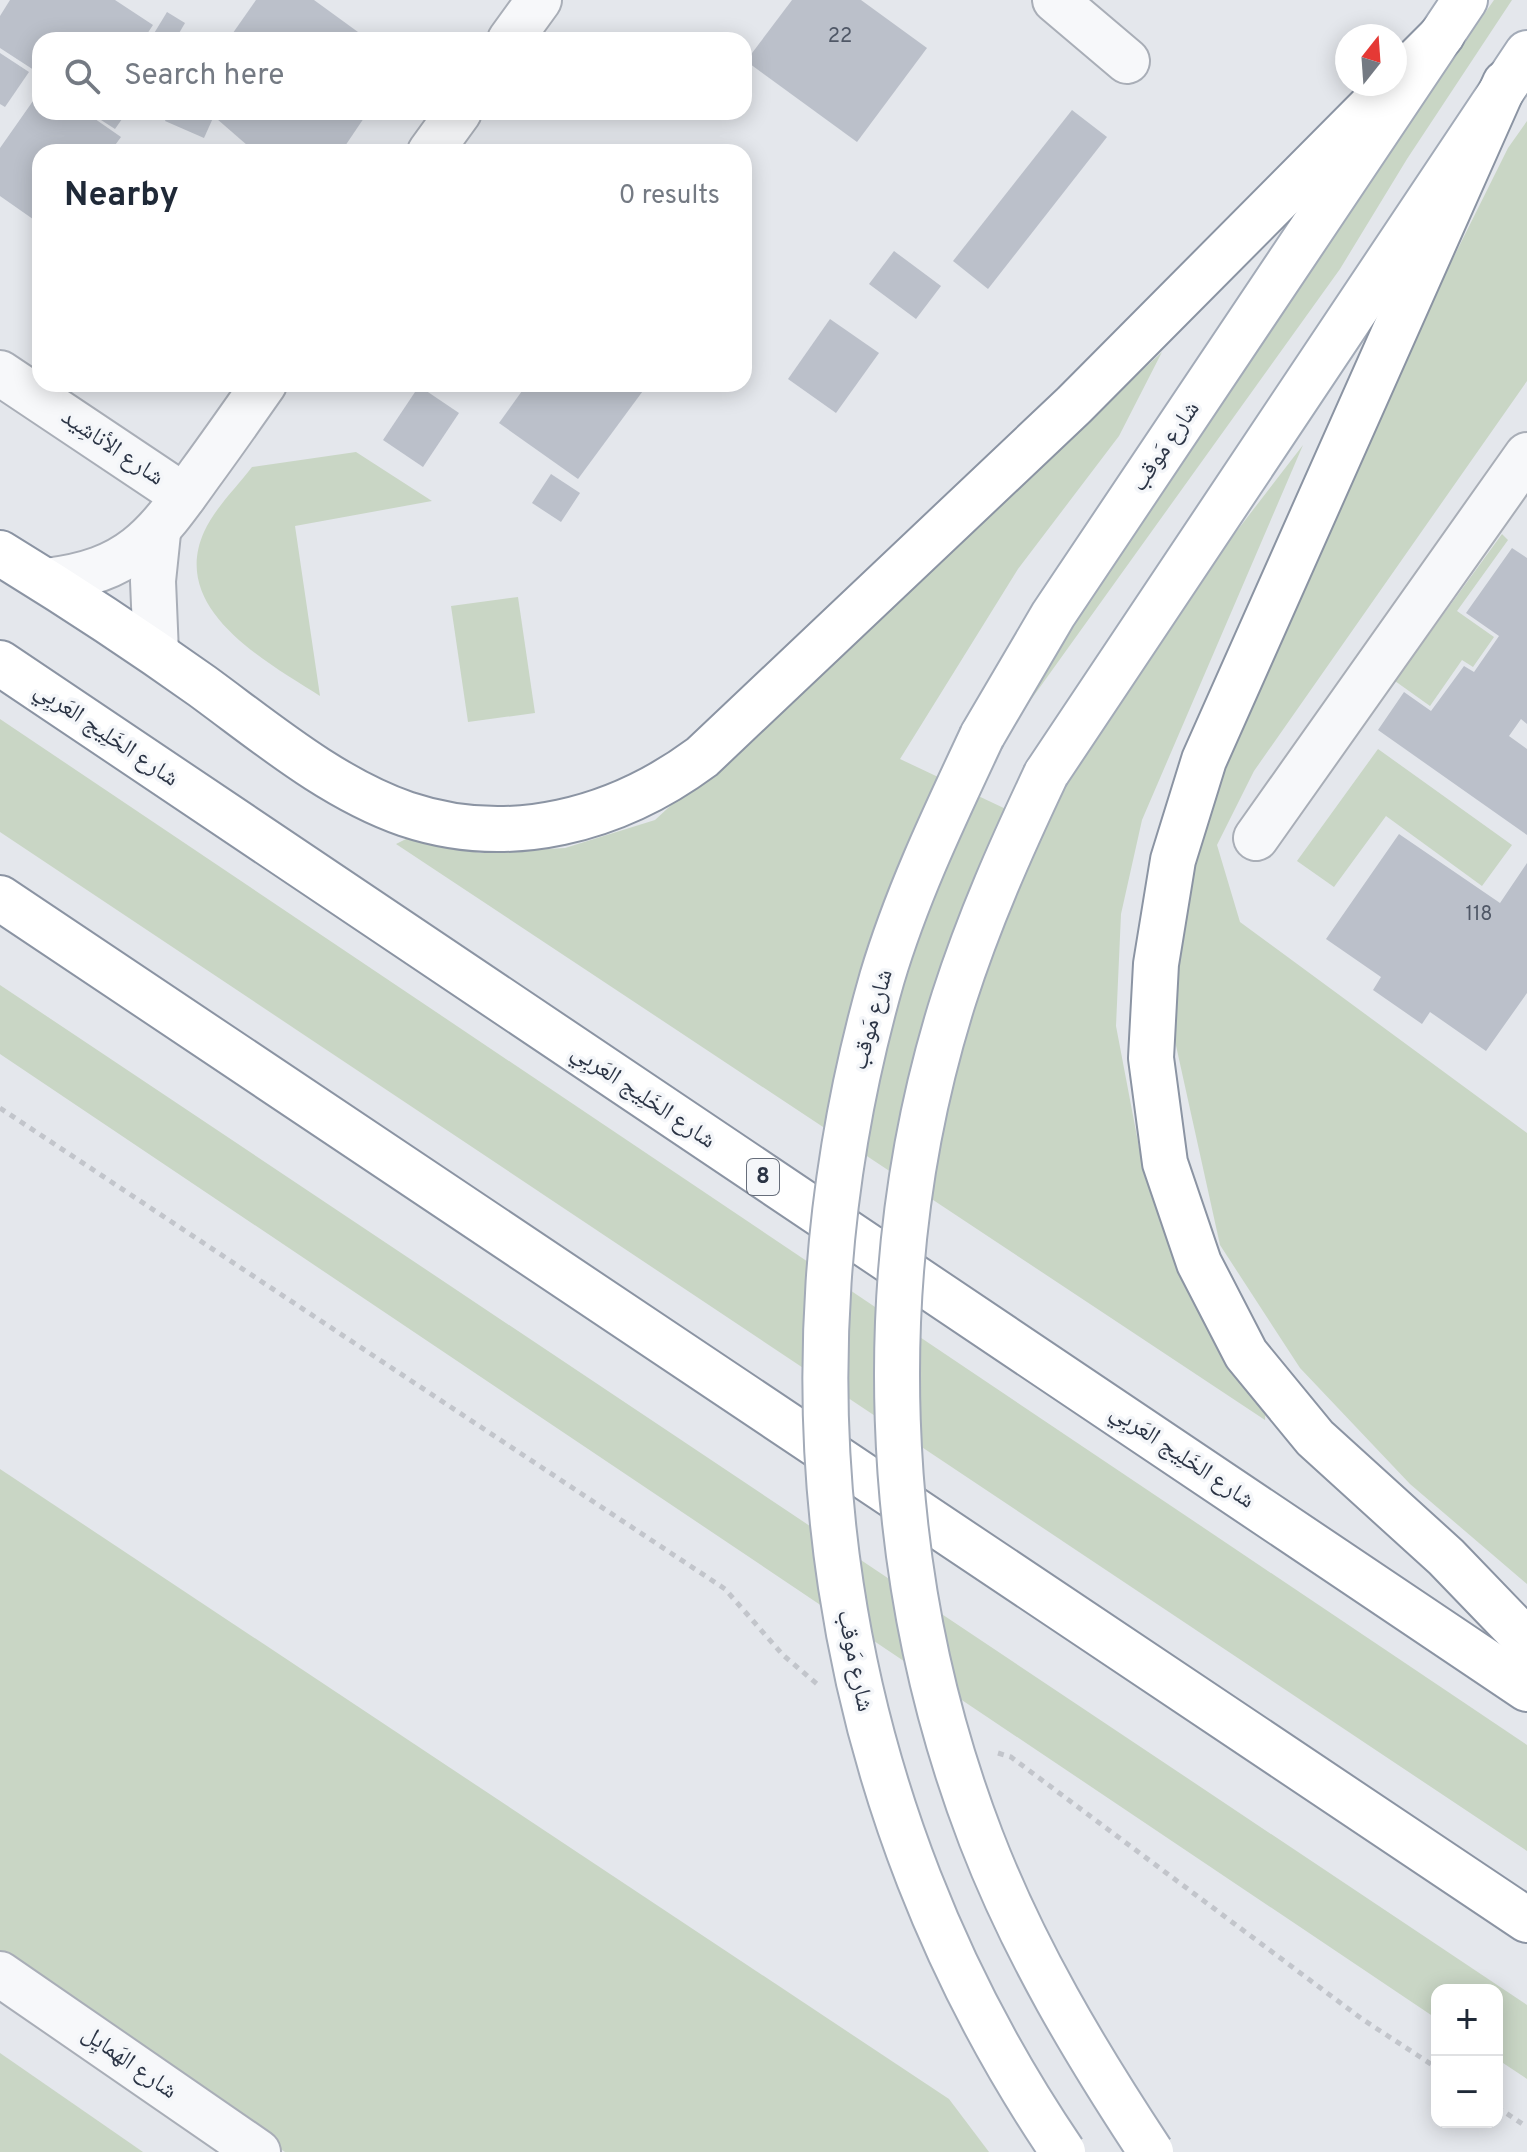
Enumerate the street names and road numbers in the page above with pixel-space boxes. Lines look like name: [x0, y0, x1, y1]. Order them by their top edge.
street label: شارع مَوقب: [1125, 396, 1207, 498]
street label: شارع الأناشِيد: [55, 403, 169, 493]
street label: شارع الخَلِيج العَربِي: [27, 676, 184, 796]
street label: شارع مَوقب: [845, 966, 901, 1074]
street label: شارع الخَلِيج العَربِي: [564, 1038, 721, 1158]
road number: 8: [747, 1159, 779, 1195]
street label: شارع الخَلِيج العَربِي: [1103, 1398, 1260, 1518]
street label: شارع مَوقب: [829, 1607, 879, 1715]
street label: شارع الهَمايِل: [76, 2019, 182, 2107]

